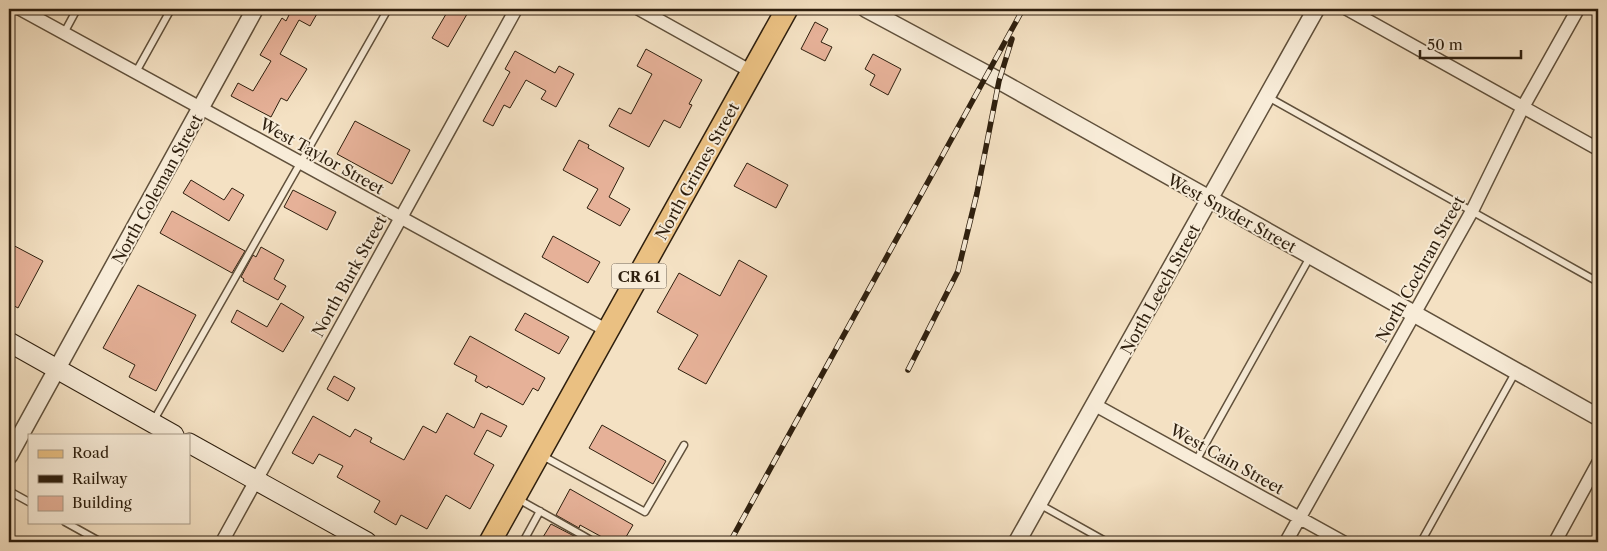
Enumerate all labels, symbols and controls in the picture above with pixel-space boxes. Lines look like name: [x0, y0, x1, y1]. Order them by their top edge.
scale bar: [1420, 28, 1521, 60]
text: 50 m: [1427, 35, 1463, 54]
street label: North Grimes Street: [651, 98, 743, 243]
street label: North Coleman Street: [108, 110, 207, 267]
street label: West Taylor Street: [255, 113, 388, 199]
street label: West Snyder Street: [1163, 169, 1300, 257]
street label: North Cochran Street: [1371, 192, 1469, 346]
street label: North Burk Street: [307, 212, 391, 340]
street label: North Leech Street: [1116, 220, 1204, 358]
road number: CR 61: [612, 264, 666, 288]
street label: West Cain Street: [1166, 419, 1288, 499]
legend: [28, 434, 190, 524]
text: Road: [72, 443, 109, 462]
text: Railway: [72, 469, 128, 488]
text: Building: [72, 493, 132, 512]

